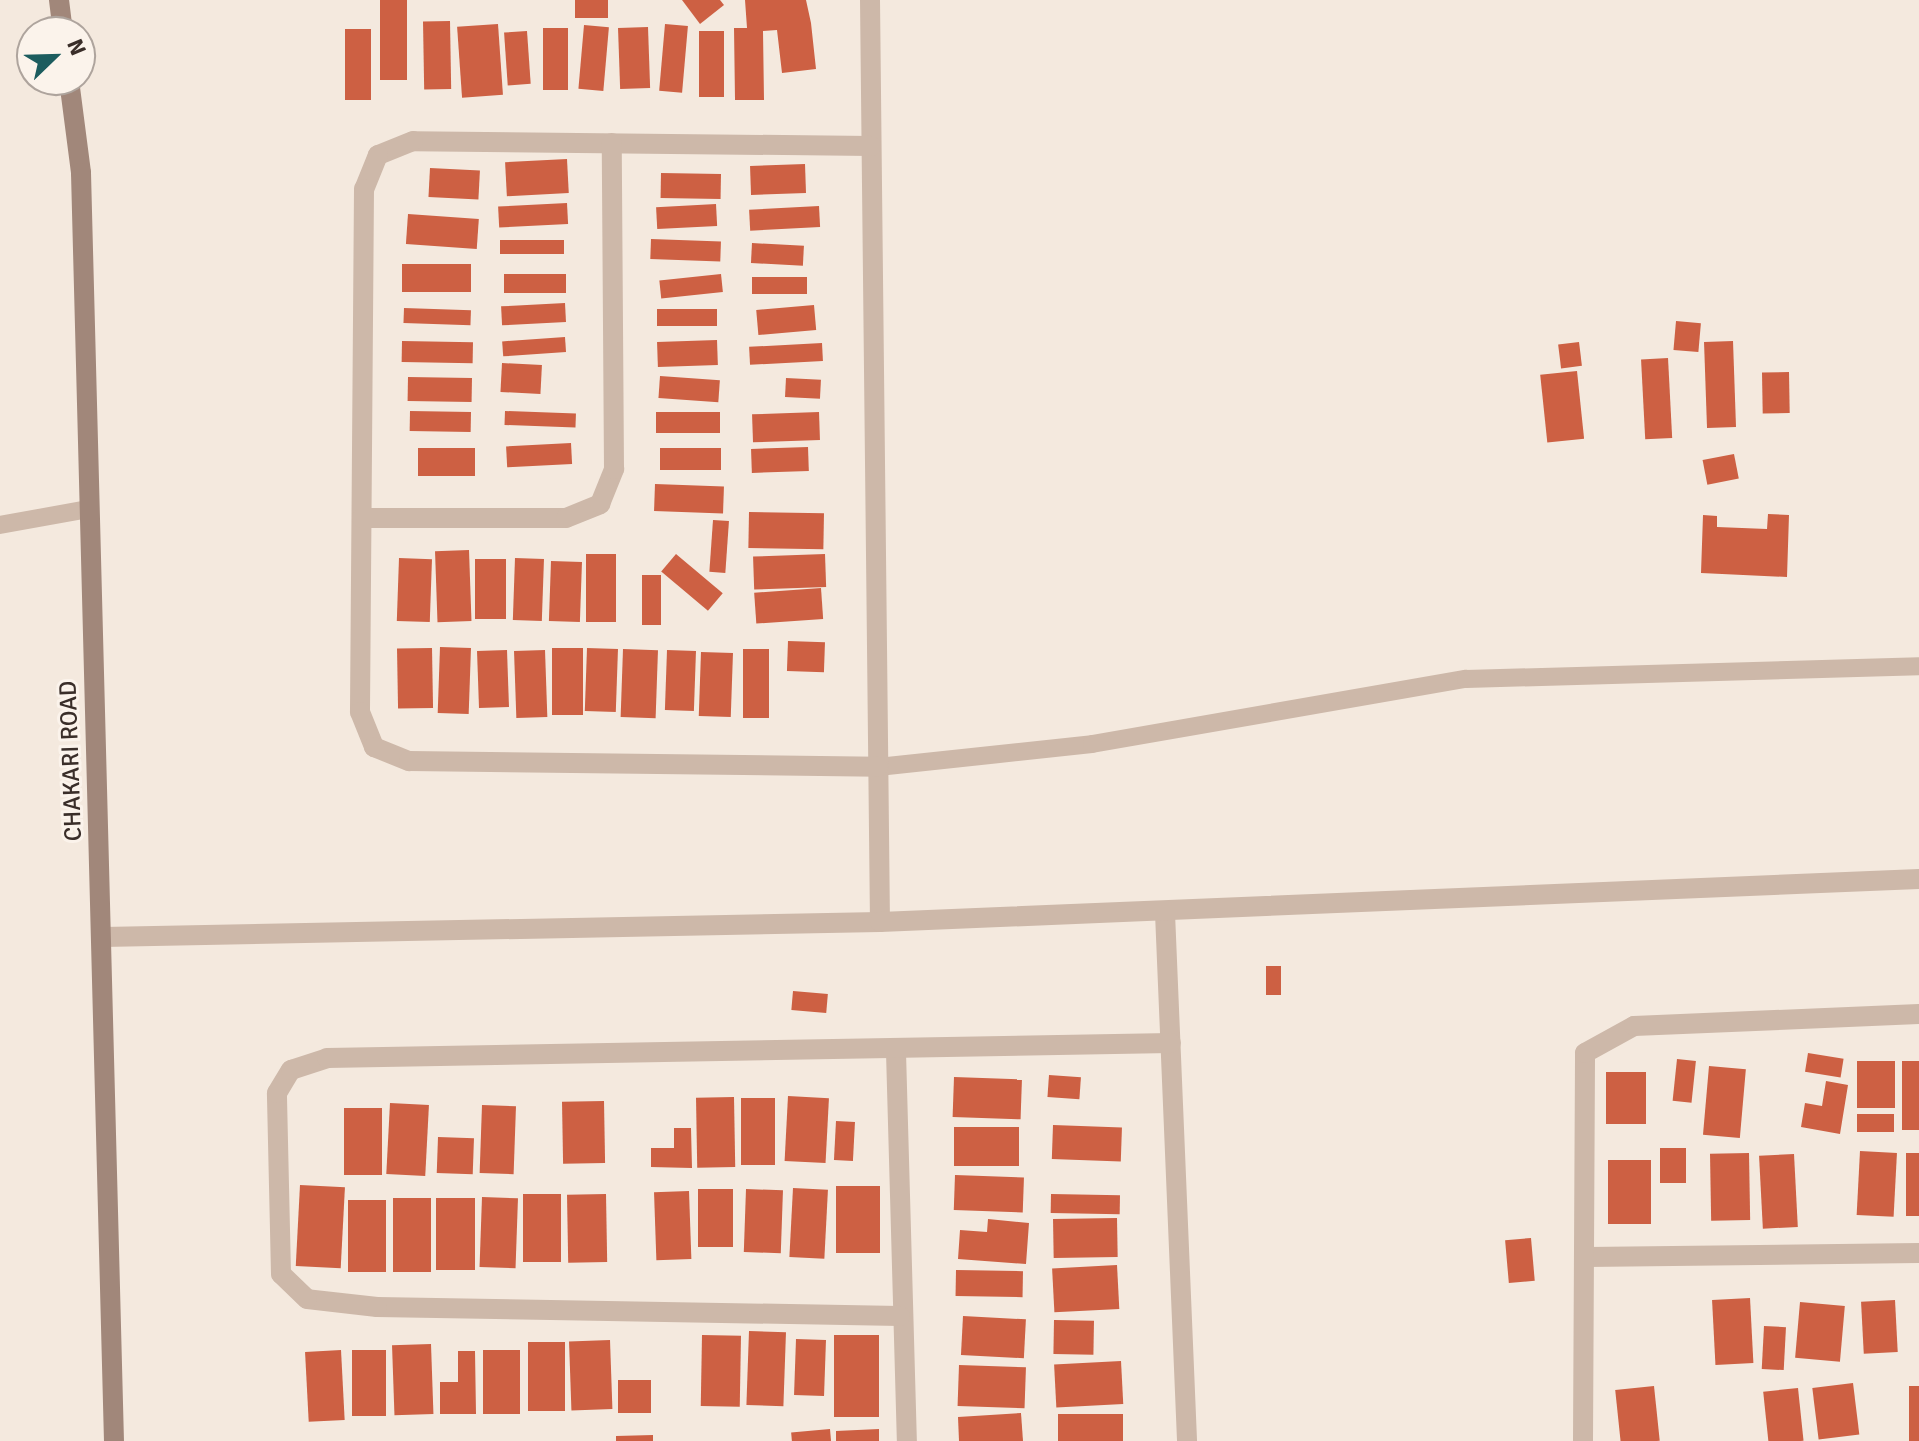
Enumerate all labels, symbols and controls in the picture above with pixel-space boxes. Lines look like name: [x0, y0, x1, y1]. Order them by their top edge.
north arrow: [16, 16, 96, 96]
text: N: [61, 35, 92, 60]
street label: CHAKARI ROAD: [54, 680, 88, 842]

